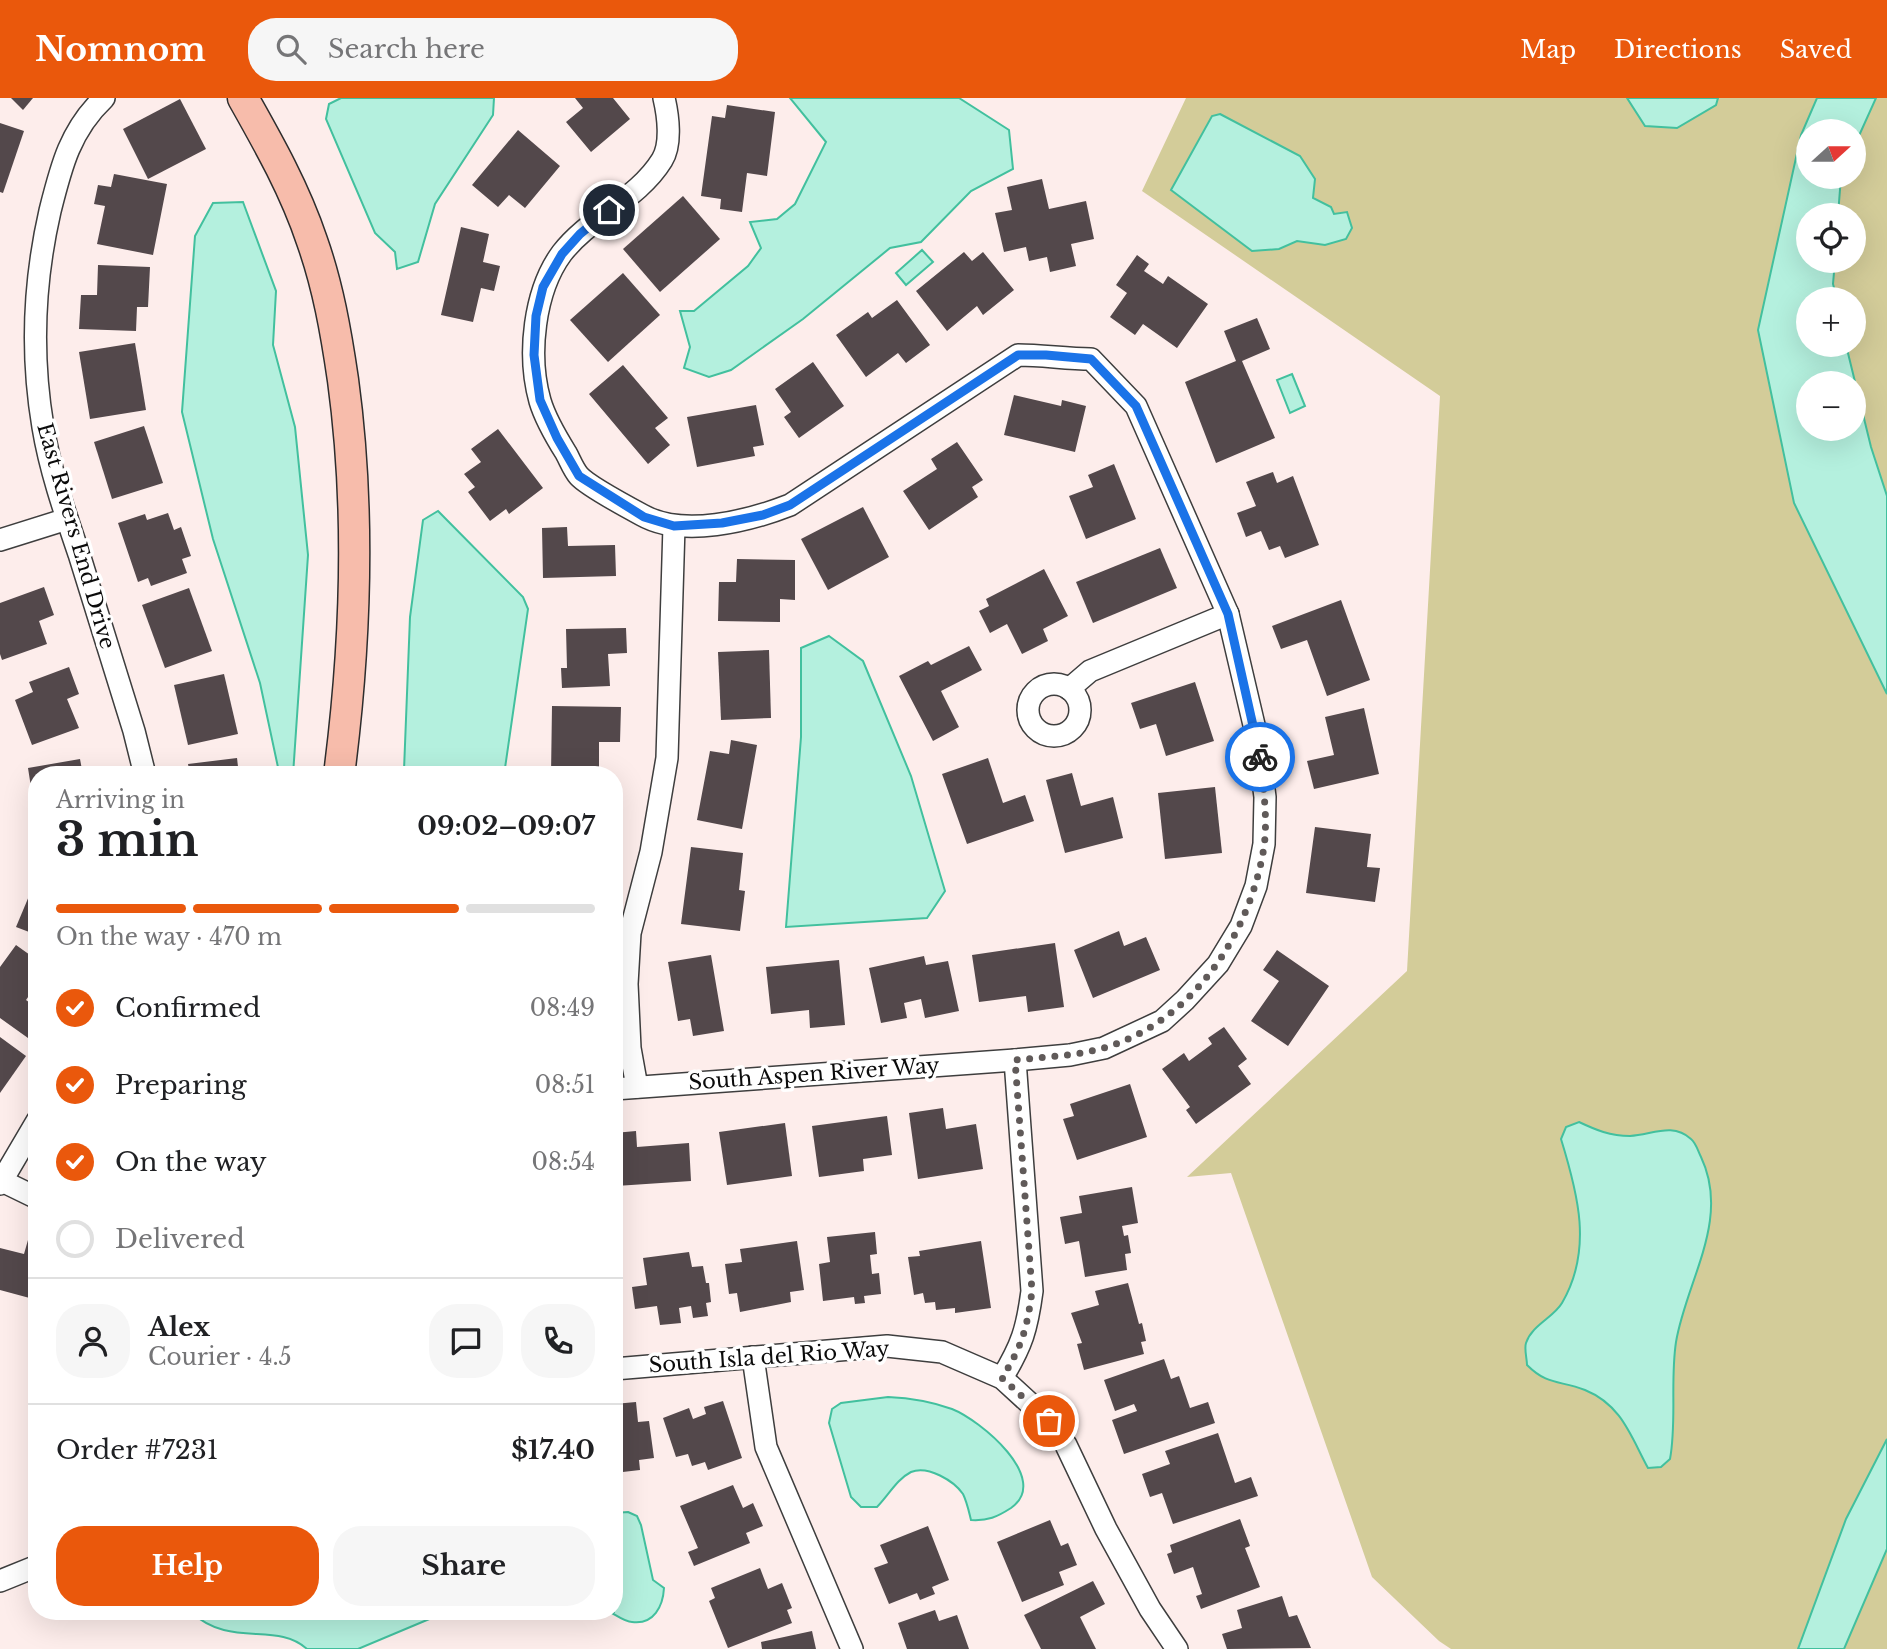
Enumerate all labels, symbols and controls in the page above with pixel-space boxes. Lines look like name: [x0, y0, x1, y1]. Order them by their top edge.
search box: [248, 18, 738, 81]
text: Nomnom: [35, 29, 206, 70]
icon: search: [272, 30, 310, 68]
text: Search here: [328, 33, 485, 65]
text: Map: [1520, 35, 1576, 64]
text: Directions: [1614, 35, 1742, 64]
text: Saved: [1780, 35, 1852, 64]
north arrow: [1796, 119, 1866, 189]
map controls: [1796, 119, 1866, 441]
pin: [579, 180, 639, 240]
icon: home: [590, 191, 628, 229]
button: locate: [1796, 203, 1866, 273]
button: +: [1796, 287, 1866, 357]
button: −: [1796, 371, 1866, 441]
street label: East Rivers End Drive: [31, 420, 121, 652]
courier: [1225, 722, 1295, 792]
icon: bike: [1241, 738, 1279, 776]
text: Arriving in: [56, 786, 185, 814]
text: 09:02–09:07: [417, 810, 595, 842]
text: 3 min: [56, 811, 198, 868]
text: On the way · 470 m: [56, 923, 282, 951]
icon: check: [56, 989, 94, 1027]
text: Confirmed: [115, 992, 260, 1024]
text: 08:49: [530, 994, 595, 1022]
street label: South Aspen River Way: [688, 1052, 941, 1096]
icon: check: [56, 1066, 94, 1104]
text: Preparing: [115, 1069, 247, 1101]
text: 08:51: [535, 1071, 595, 1099]
icon: check: [56, 1143, 94, 1181]
text: On the way: [115, 1146, 267, 1178]
text: 08:54: [532, 1148, 595, 1176]
text: Delivered: [115, 1223, 245, 1255]
button: person: [56, 1304, 130, 1378]
button: chat: [429, 1304, 503, 1378]
button: phone: [521, 1304, 595, 1378]
text: Alex: [148, 1311, 210, 1343]
street label: South Isla del Rio Way: [648, 1336, 891, 1378]
text: Courier · 4.5: [148, 1343, 292, 1371]
pin: [1019, 1391, 1079, 1451]
icon: bag: [1030, 1402, 1068, 1440]
text: Order #7231: [56, 1434, 218, 1466]
text: $17.40: [511, 1434, 595, 1466]
button: Help: [56, 1526, 319, 1606]
button: Share: [333, 1526, 595, 1606]

